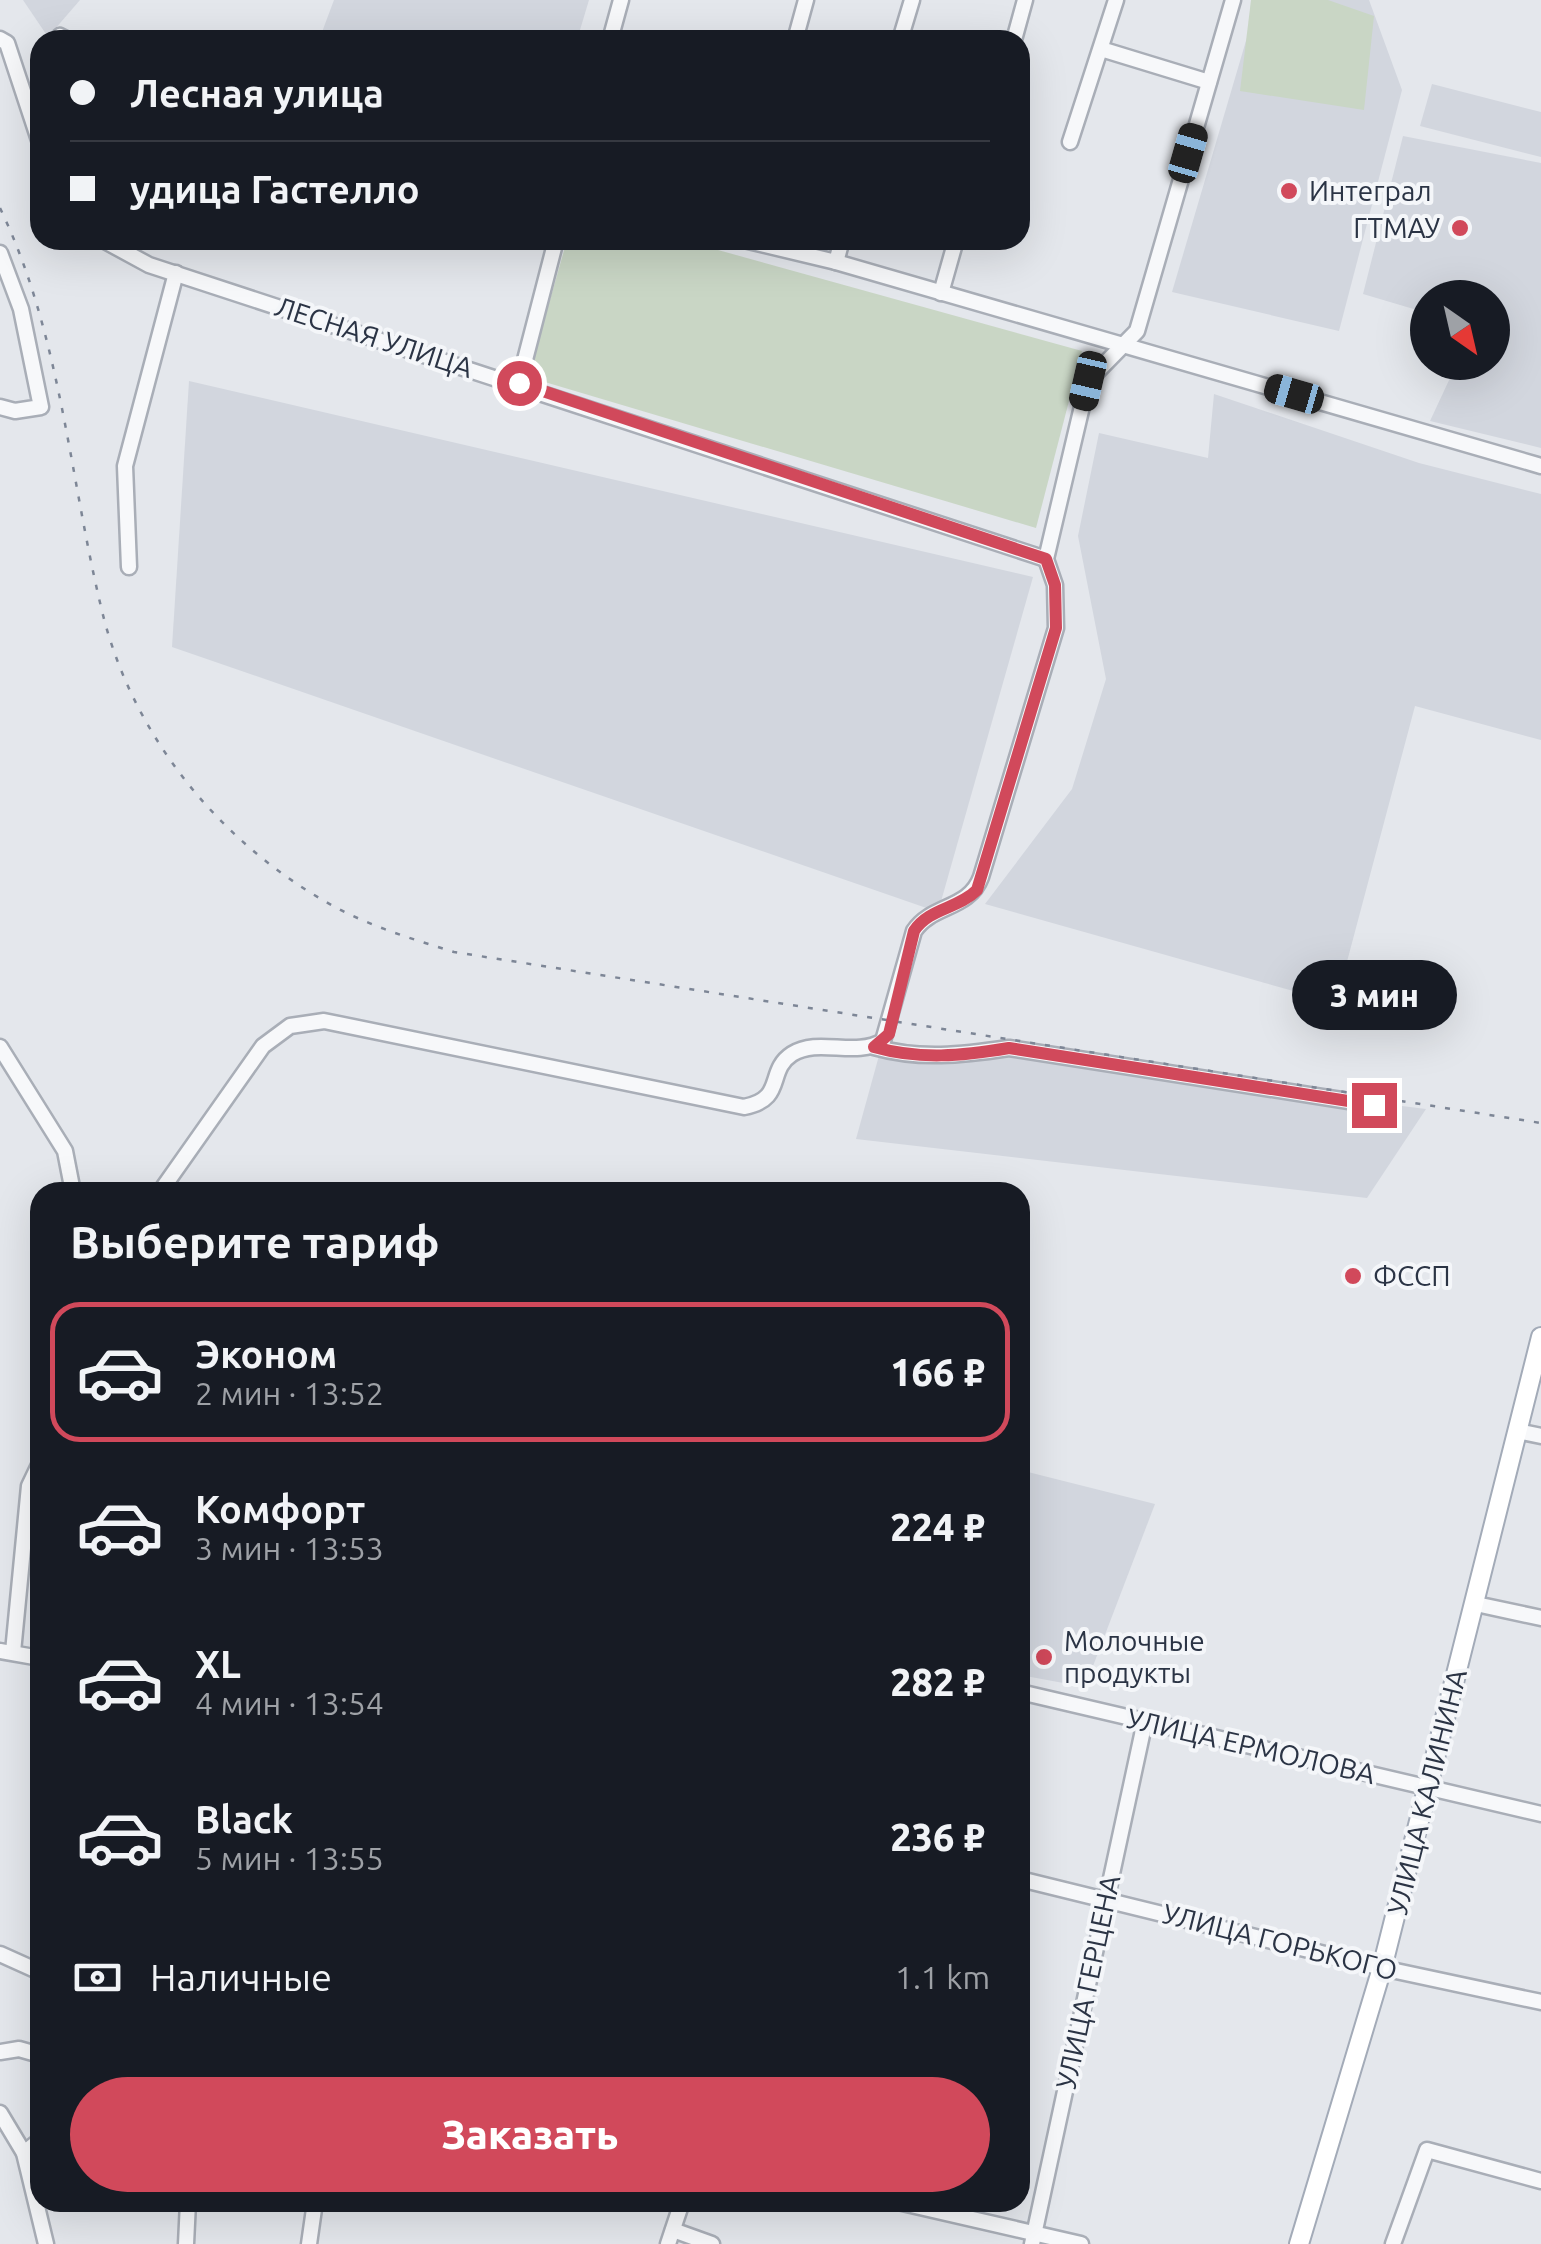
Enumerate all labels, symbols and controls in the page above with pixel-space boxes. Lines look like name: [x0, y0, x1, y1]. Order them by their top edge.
text: Лесная улица: [130, 72, 384, 114]
car: [1165, 120, 1211, 186]
text: удица Гастелло: [130, 168, 420, 210]
place label: Интеграл: [1309, 175, 1432, 206]
marker: Интеграл: [1278, 180, 1300, 202]
place label: ГТМАУ: [1353, 212, 1440, 243]
marker: ГТМАУ: [1449, 217, 1471, 239]
north arrow: [1410, 280, 1510, 380]
map controls: [1410, 280, 1510, 380]
street label: ЛЕСНАЯ УЛИЦА: [271, 290, 477, 383]
car: [1067, 348, 1109, 414]
route start: [497, 361, 542, 406]
car: [1261, 371, 1327, 417]
callout: 3 мин: [1292, 960, 1456, 1030]
text: 3 мин: [1330, 977, 1419, 1013]
route end: [1352, 1083, 1397, 1128]
text: Выберите тариф: [70, 1216, 440, 1267]
place label: ФССП: [1373, 1260, 1451, 1291]
marker: ФССП: [1342, 1265, 1364, 1287]
icon: car: [75, 1327, 165, 1417]
text: Эконом: [195, 1333, 337, 1375]
text: 166 ₽: [890, 1351, 985, 1393]
text: 2 мин · 13:52: [195, 1375, 384, 1411]
icon: car: [75, 1482, 165, 1572]
text: Комфорт: [195, 1488, 365, 1530]
text: 224 ₽: [890, 1506, 985, 1548]
text: 3 мин · 13:53: [195, 1530, 384, 1566]
place label: Молочные продукты: [1064, 1625, 1205, 1688]
icon: car: [75, 1637, 165, 1727]
text: XL: [195, 1643, 241, 1685]
marker: Молочные продукты: [1033, 1646, 1055, 1668]
text: 282 ₽: [890, 1661, 985, 1703]
street label: УЛИЦА КАЛИНИНА: [1381, 1666, 1472, 1918]
text: 4 мин · 13:54: [195, 1685, 384, 1721]
street label: УЛИЦА ЕРМОЛОВА: [1124, 1702, 1378, 1789]
icon: car: [75, 1792, 165, 1882]
text: Black: [195, 1798, 293, 1840]
text: 236 ₽: [890, 1816, 985, 1858]
text: 5 мин · 13:55: [195, 1840, 384, 1876]
street label: УЛИЦА ГЕРЦЕНА: [1050, 1872, 1125, 2092]
street label: УЛИЦА ГОРЬКОГО: [1160, 1897, 1401, 1986]
icon: cash: [70, 1950, 125, 2005]
text: Наличные: [150, 1956, 332, 1998]
text: 1.1 km: [895, 1959, 990, 1995]
button: Заказать: [70, 2077, 990, 2192]

